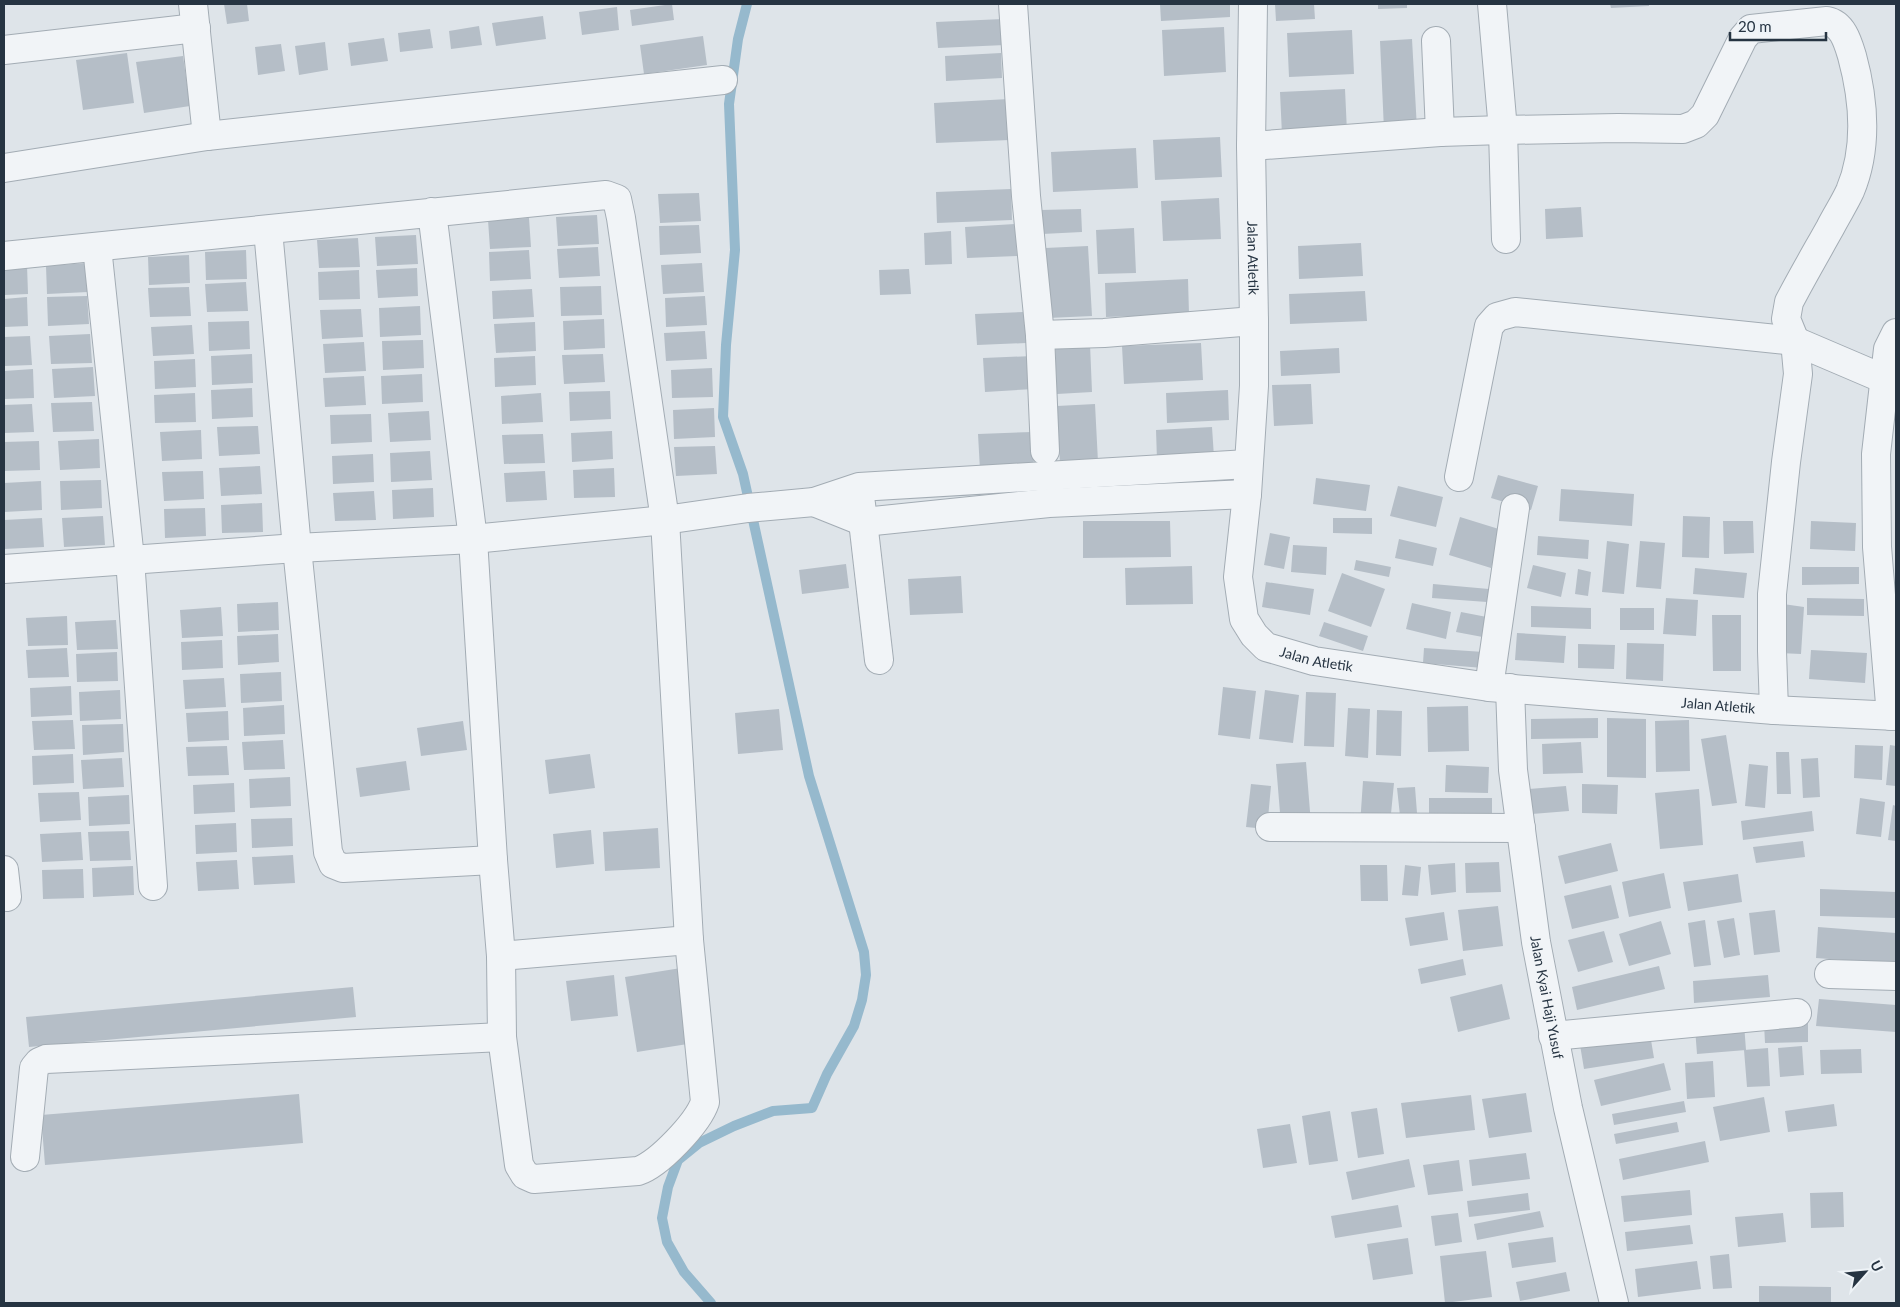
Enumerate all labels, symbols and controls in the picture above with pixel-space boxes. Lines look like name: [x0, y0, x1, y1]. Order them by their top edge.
scale bar: [1730, 10, 1826, 42]
text: 20 m: [1738, 17, 1772, 35]
street label: Jalan Atletik: [1244, 221, 1263, 296]
street label: Jalan Atletik: [1278, 643, 1355, 675]
street label: Jalan Atletik: [1681, 694, 1757, 717]
street label: Jalan Kyai Haji Yusuf: [1527, 935, 1567, 1061]
north arrow: [1840, 1247, 1890, 1297]
text: U: [1867, 1257, 1887, 1274]

